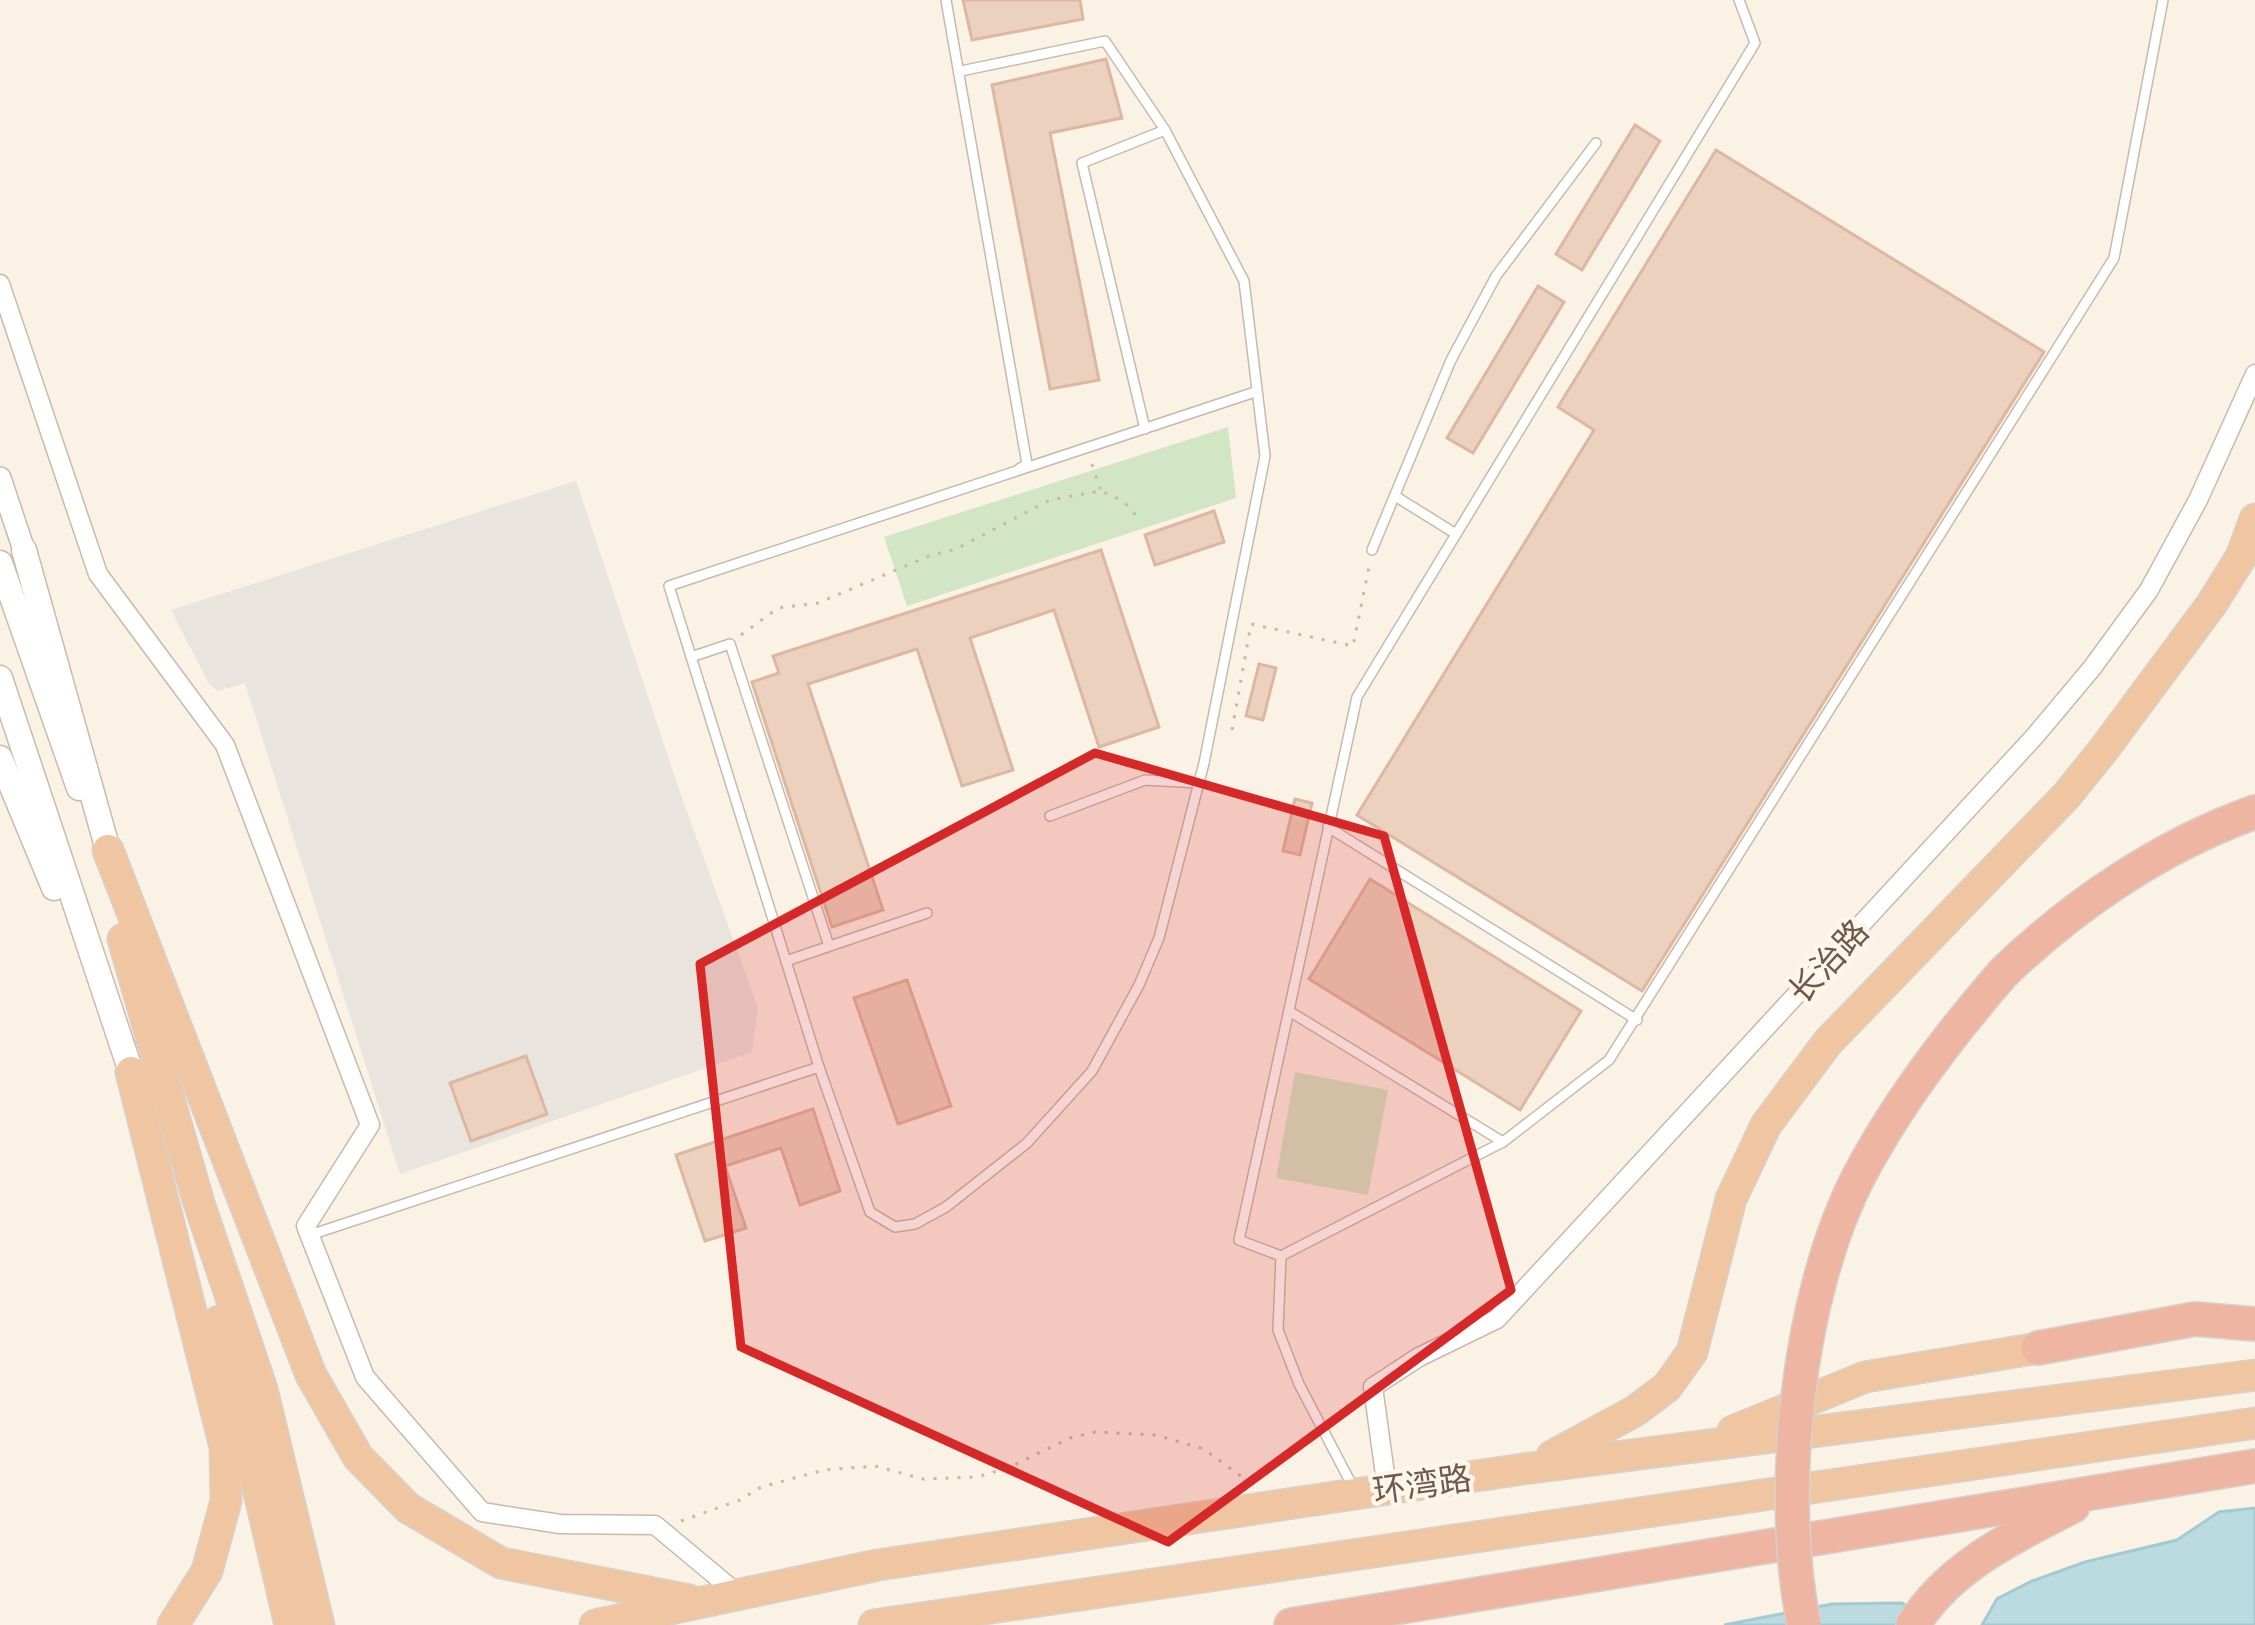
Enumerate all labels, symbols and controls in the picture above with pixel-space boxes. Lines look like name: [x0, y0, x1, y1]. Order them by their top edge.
street label: 长治路: [1780, 911, 1876, 1010]
street label: 环湾路: [1370, 1457, 1474, 1510]

